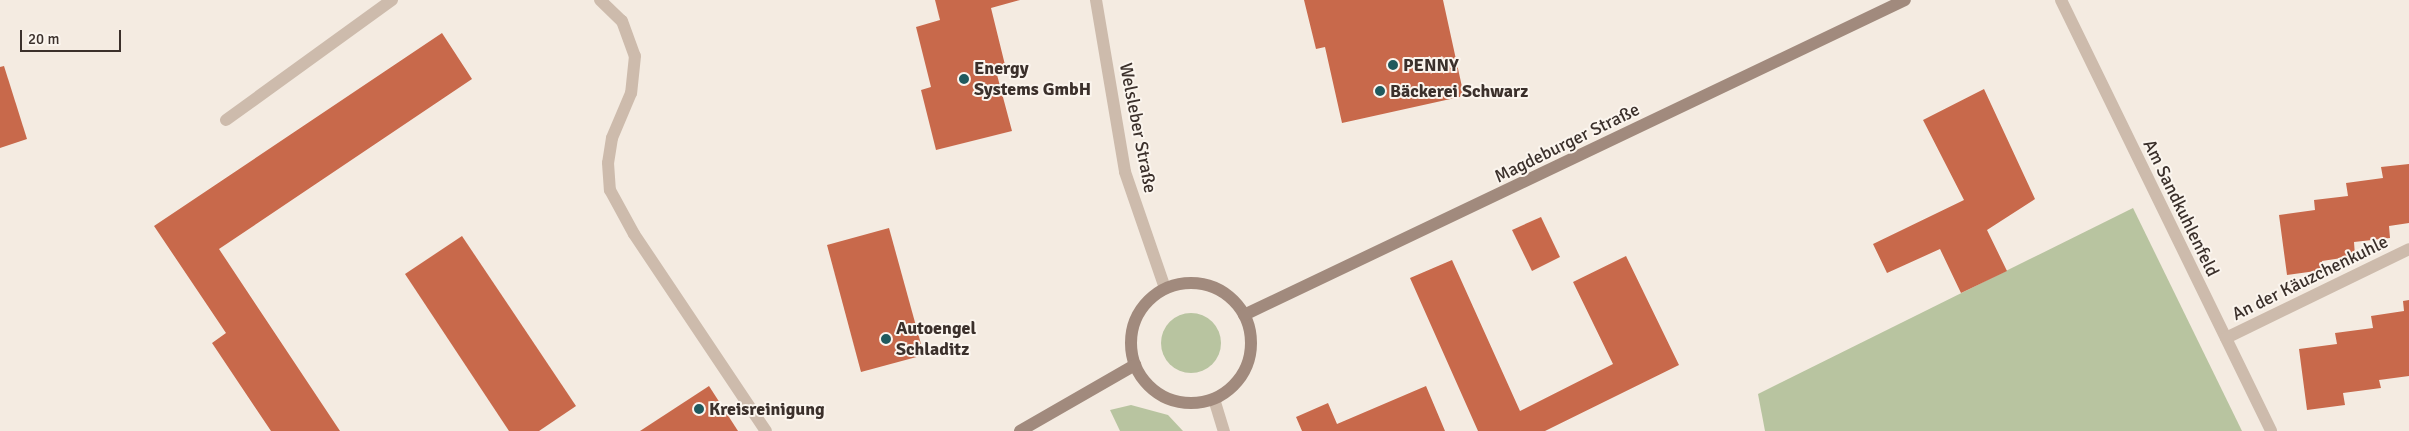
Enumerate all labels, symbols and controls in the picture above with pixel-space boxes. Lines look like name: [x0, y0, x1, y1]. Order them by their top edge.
scale bar: [22, 20, 124, 52]
text: 20 m: [28, 30, 59, 48]
place label: PENNY: [1403, 54, 1459, 76]
place label: Energy Systems GmbH: [974, 58, 1091, 100]
marker: PENNY: [1387, 59, 1399, 71]
street label: Welsleber Straße: [1115, 61, 1161, 195]
marker: Energy Systems GmbH: [958, 73, 970, 85]
place label: Bäckerei Schwarz: [1390, 80, 1528, 102]
marker: Bäckerei Schwarz: [1374, 85, 1386, 97]
street label: Magdeburger Straße: [1491, 98, 1643, 188]
street label: Am Sandkuhlenfeld: [2138, 136, 2224, 280]
street label: An der Käuzchenkuhle: [2228, 231, 2392, 325]
place label: Autoengel Schladitz: [896, 318, 976, 360]
marker: Autoengel Schladitz: [880, 333, 892, 345]
place label: Kreisreinigung: [709, 398, 825, 420]
marker: Kreisreinigung: [693, 403, 705, 415]

